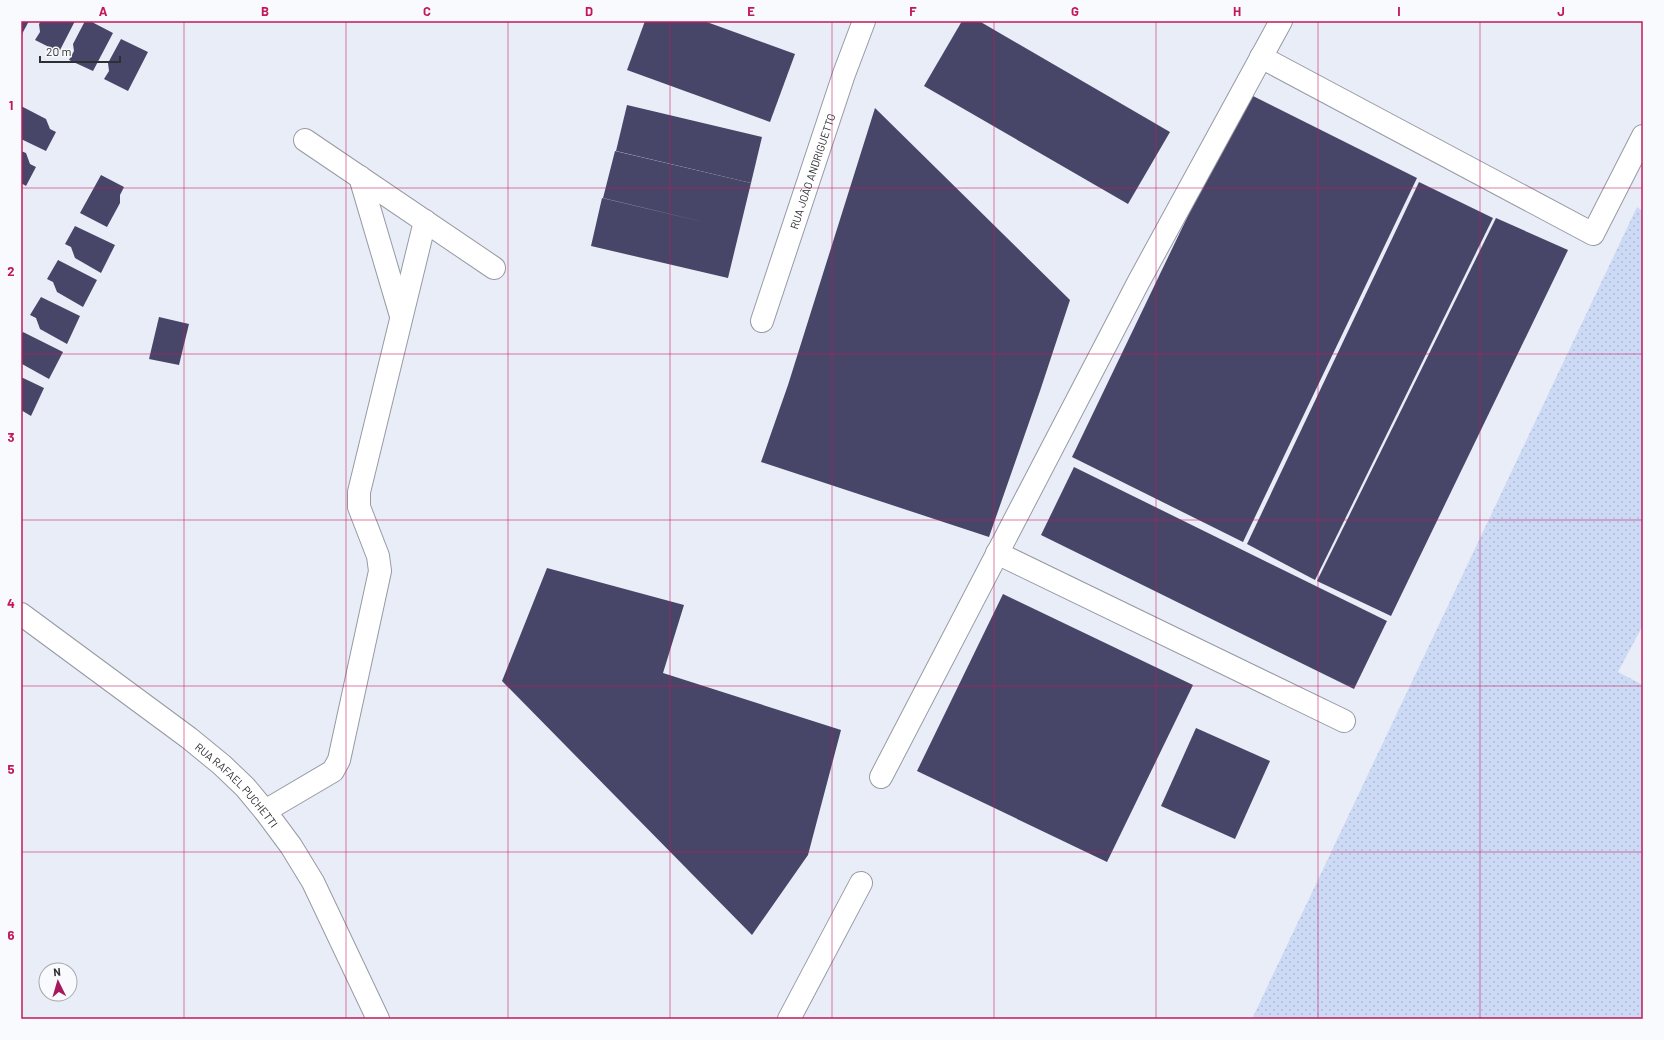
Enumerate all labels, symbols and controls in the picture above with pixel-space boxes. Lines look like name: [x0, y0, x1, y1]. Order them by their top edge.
text: A: [99, 3, 108, 19]
text: B: [261, 3, 269, 19]
text: C: [423, 3, 431, 19]
text: D: [585, 3, 593, 19]
text: E: [747, 3, 755, 19]
text: F: [909, 3, 917, 19]
text: G: [1071, 3, 1079, 19]
text: H: [1233, 3, 1241, 19]
text: I: [1397, 3, 1401, 19]
text: J: [1557, 3, 1565, 19]
scale bar: [40, 38, 120, 64]
text: 20 m: [46, 44, 72, 58]
text: 1: [9, 97, 13, 113]
street label: RUA JOÃO ANDRIGUETTO: [787, 111, 837, 231]
text: 2: [7, 263, 15, 279]
text: 3: [7, 429, 15, 445]
text: 4: [7, 595, 15, 611]
street label: RUA RAFAEL PUCHETTI: [193, 740, 281, 829]
text: 5: [7, 761, 15, 777]
text: 6: [8, 927, 15, 943]
north arrow: [38, 962, 78, 1002]
text: N: [53, 965, 61, 978]

